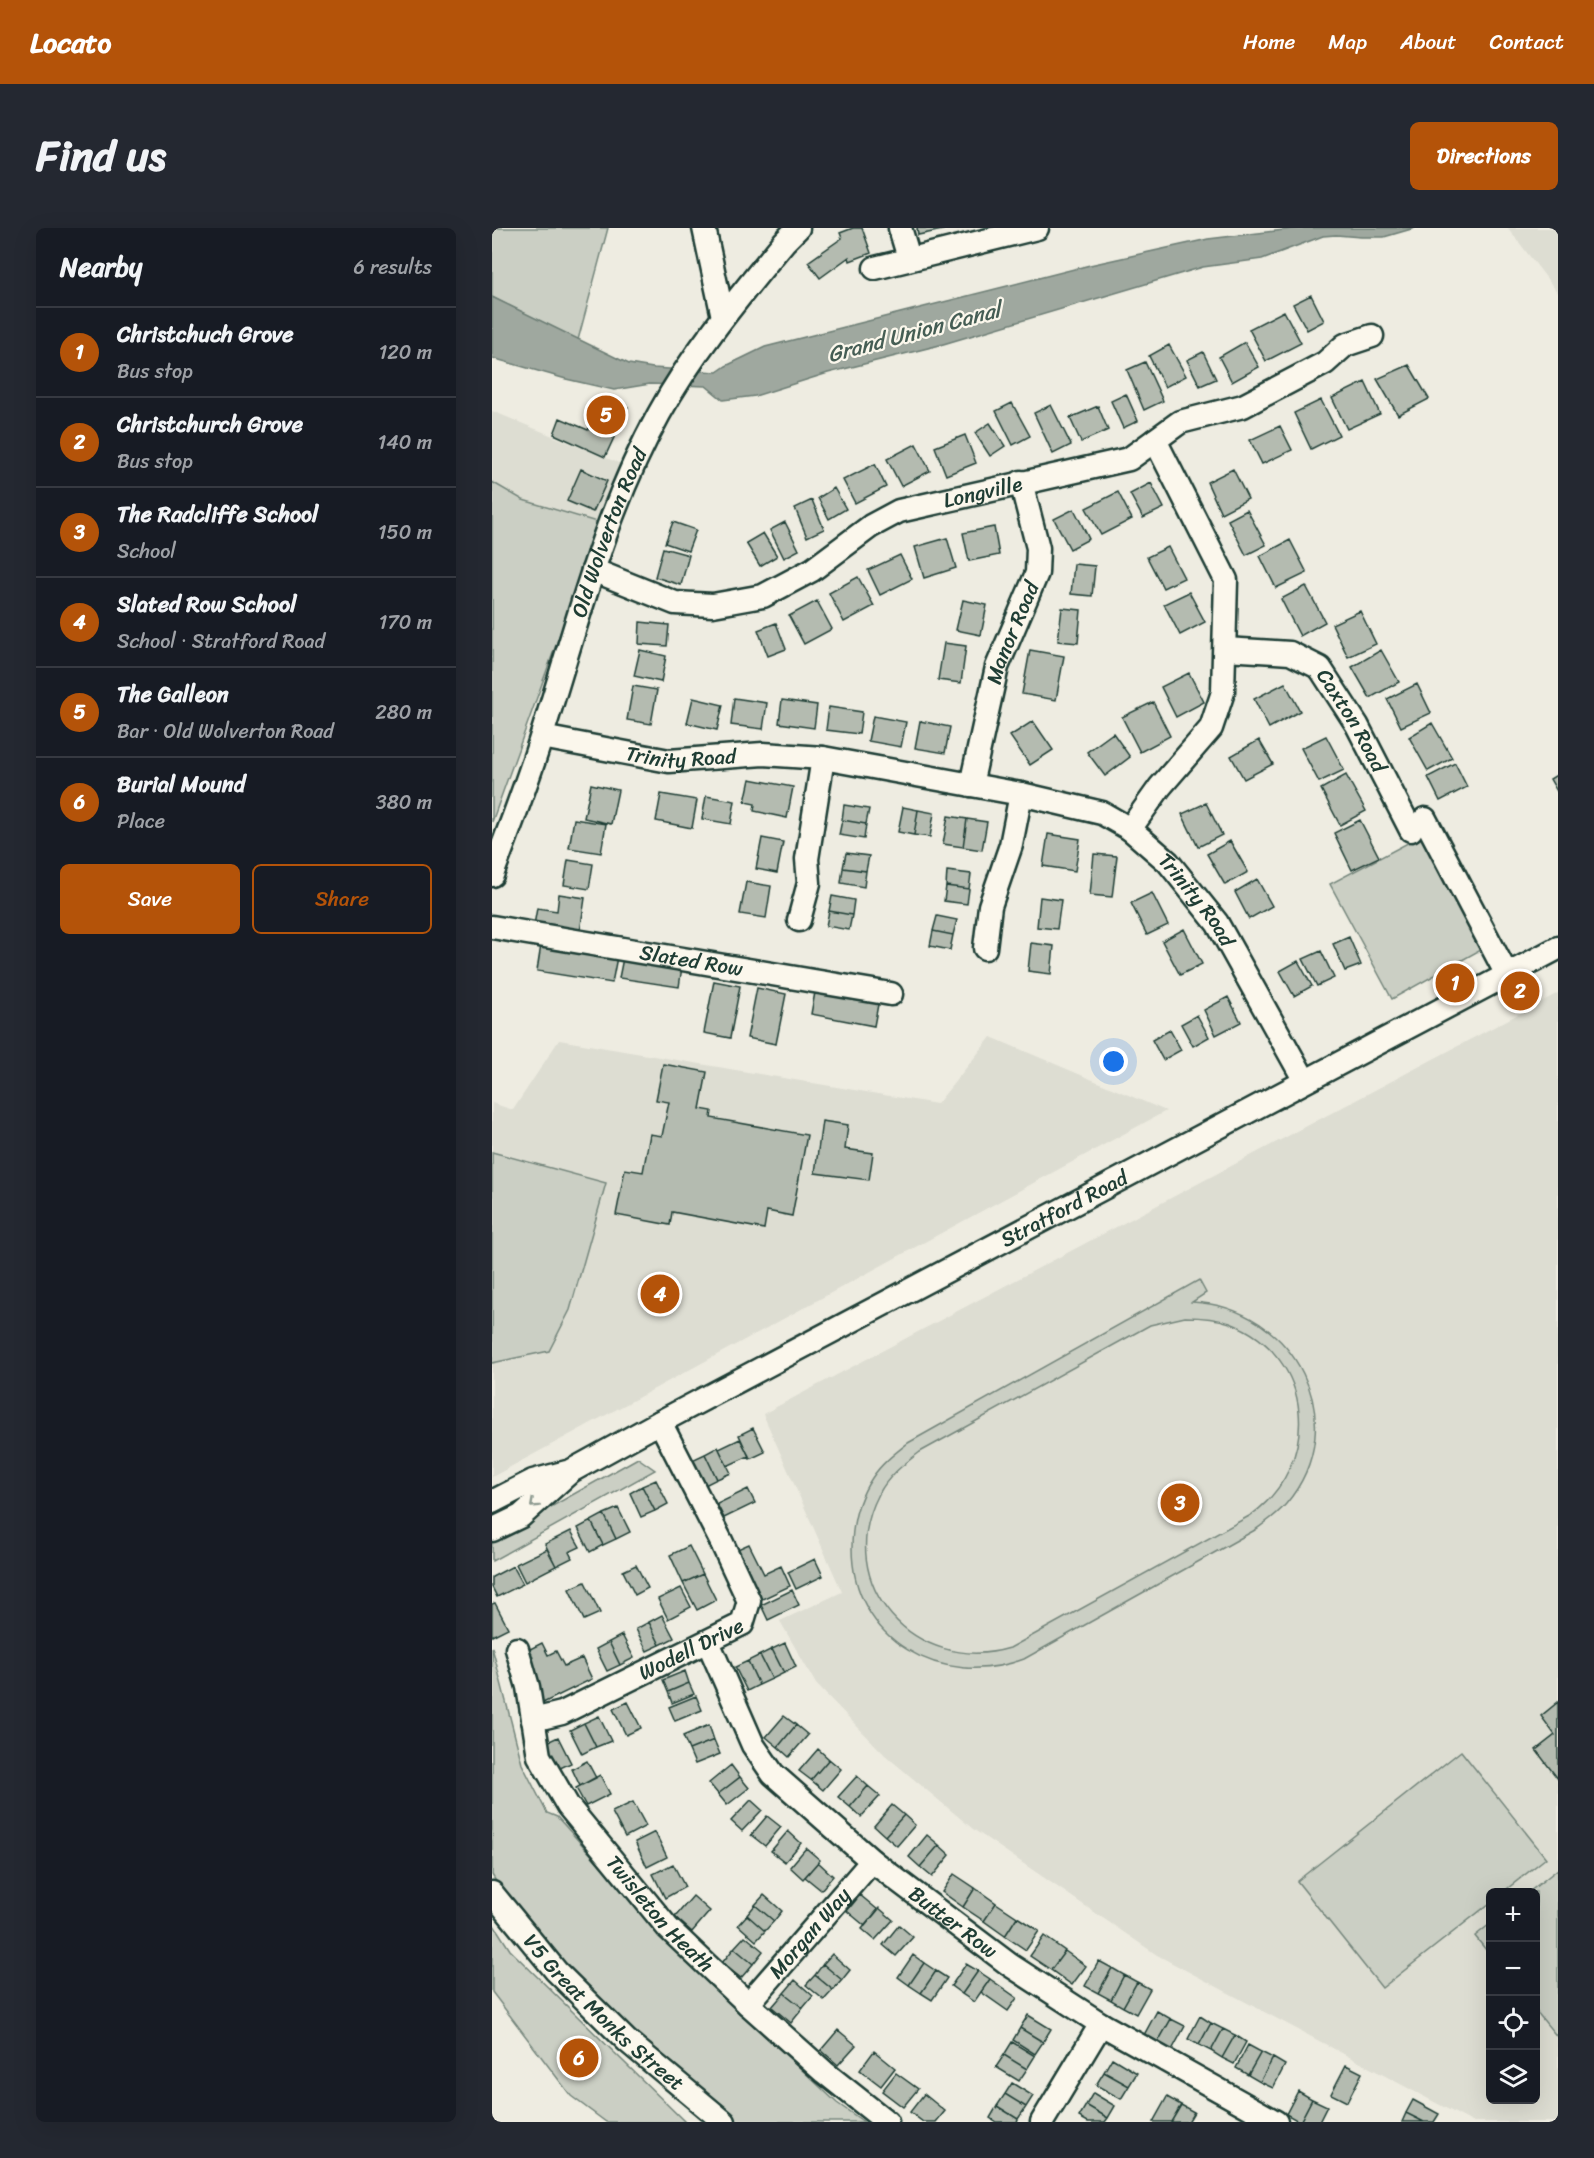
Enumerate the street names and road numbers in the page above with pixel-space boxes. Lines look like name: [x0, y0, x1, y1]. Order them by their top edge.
street label: Old Wolverton Road: [560, 439, 659, 622]
street label: Longville: [940, 465, 1026, 519]
street label: Manor Road: [975, 574, 1051, 688]
street label: Caxton Road: [1306, 660, 1398, 781]
street label: Trinity Road: [623, 734, 739, 780]
street label: Trinity Road: [1149, 842, 1246, 955]
street label: Slated Row: [637, 933, 746, 988]
street label: Stratford Road: [993, 1158, 1137, 1258]
street label: Wodell Drive: [632, 1607, 751, 1691]
street label: Twisleton Heath: [596, 1846, 723, 1982]
street label: Butter Row: [900, 1876, 1007, 1969]
street label: Morgan Way: [758, 1878, 861, 1988]
street label: V5 Great Monks Street: [513, 1925, 693, 2101]

